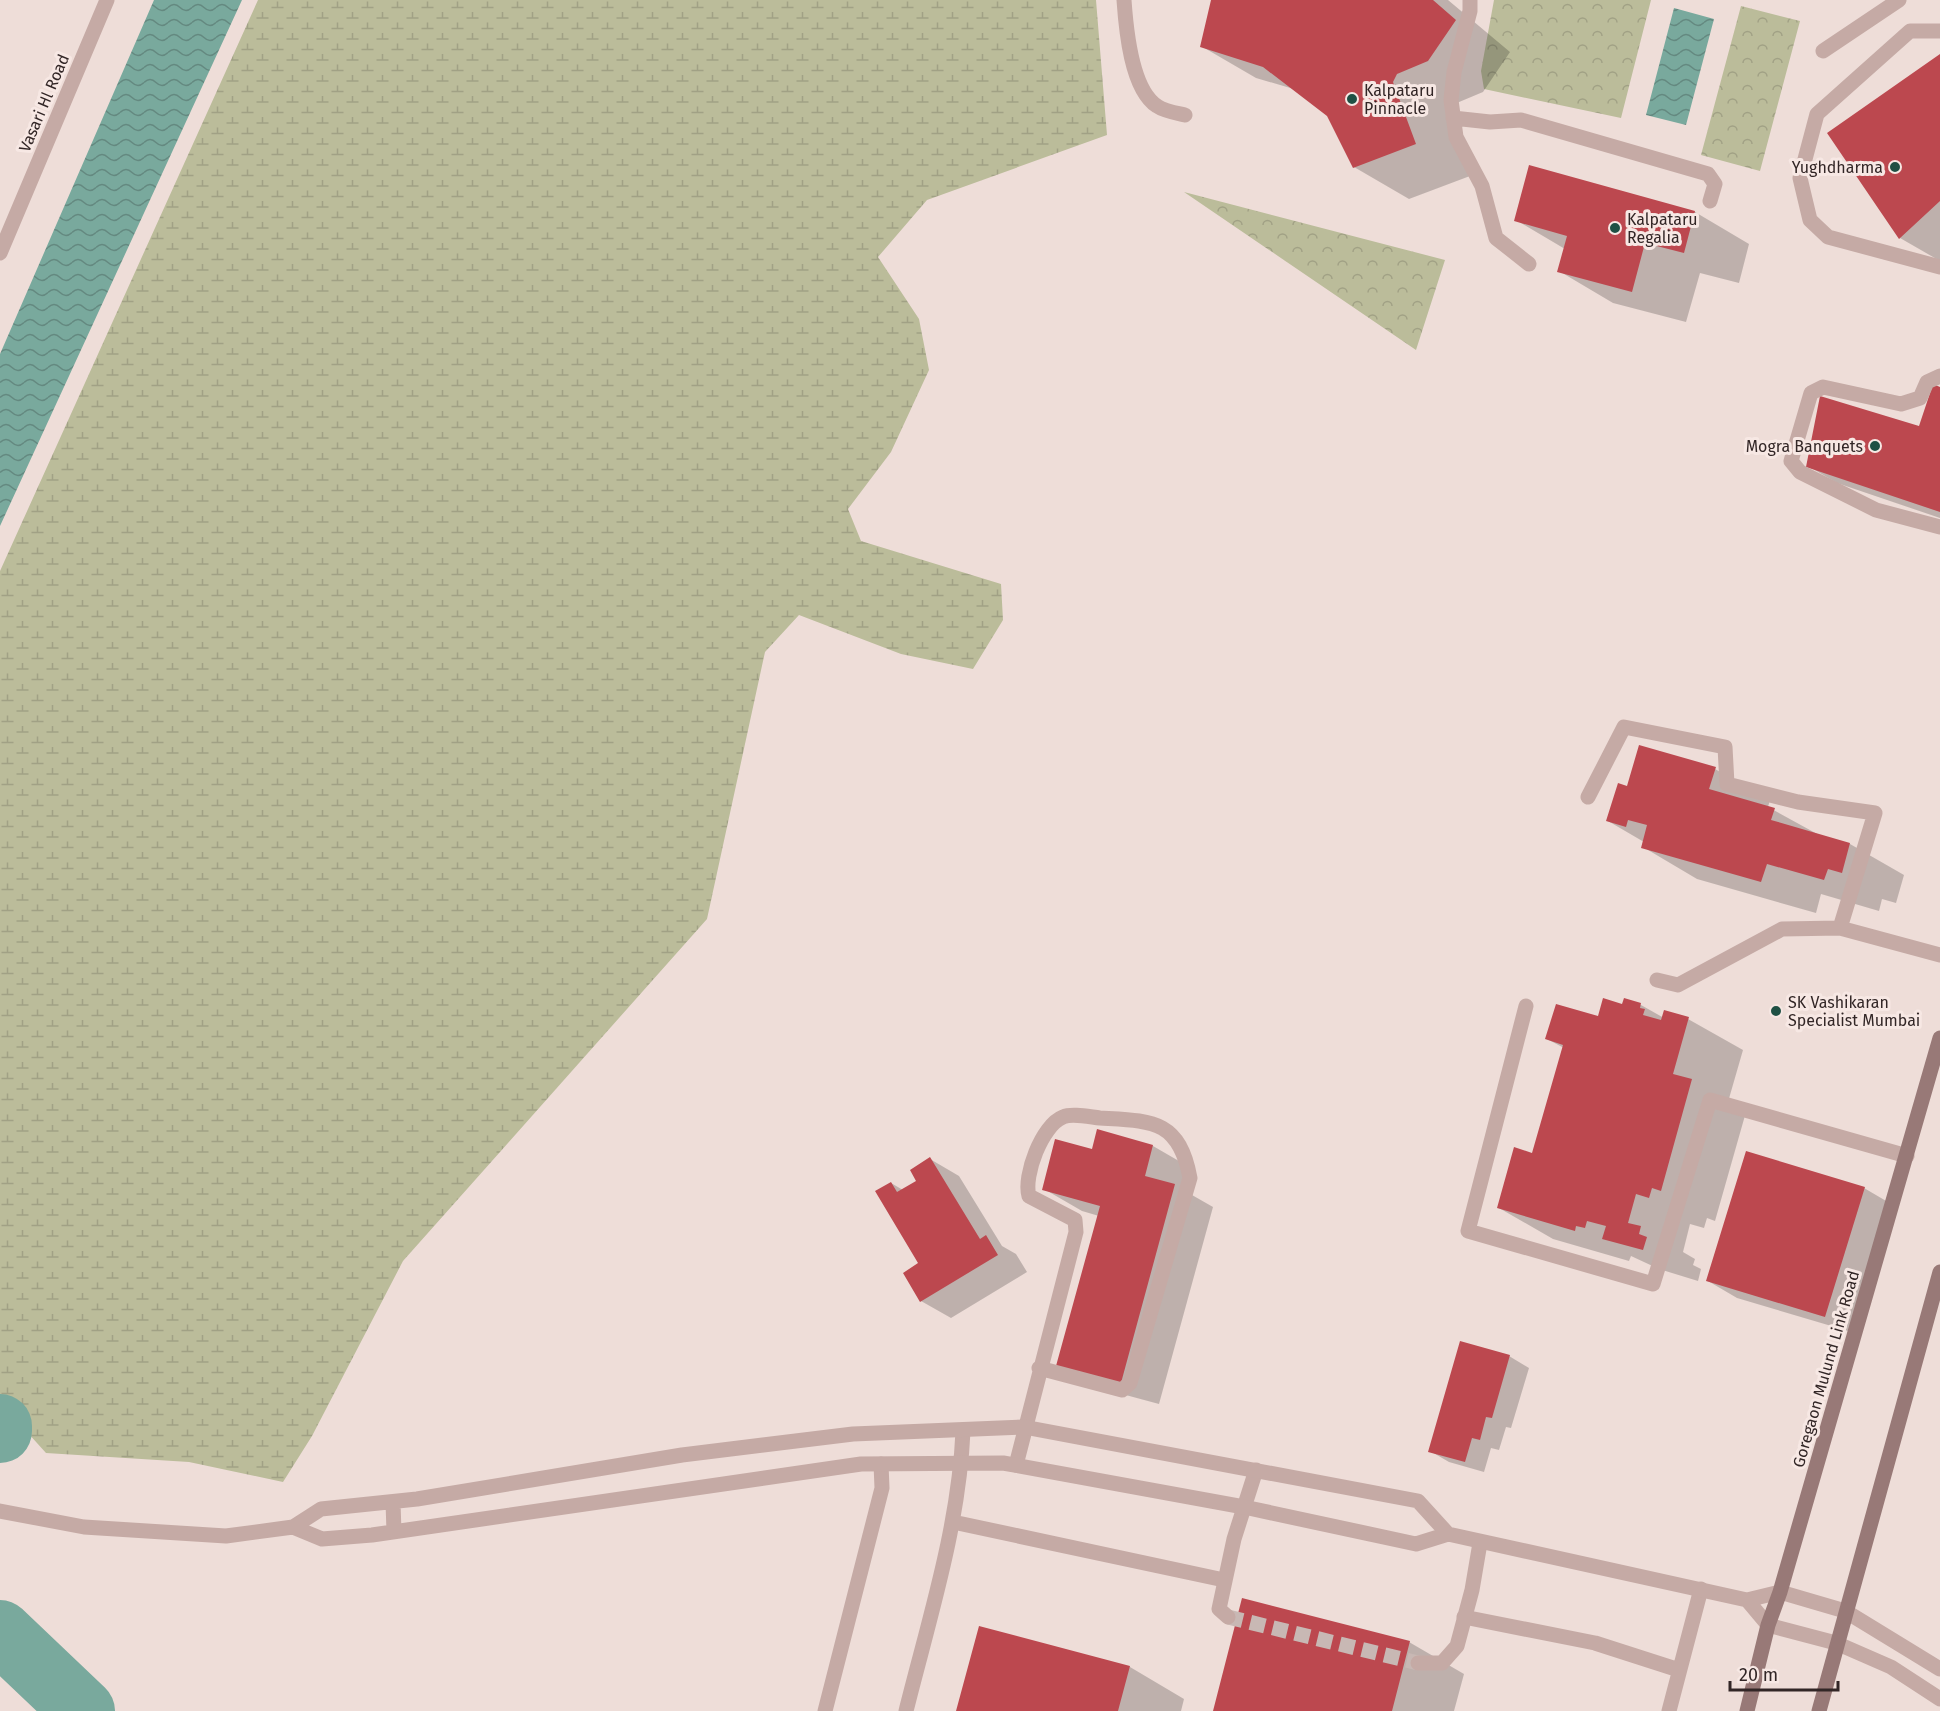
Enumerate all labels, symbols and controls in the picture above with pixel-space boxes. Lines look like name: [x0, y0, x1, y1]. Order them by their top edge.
street label: Vasari Hl Road: [15, 51, 73, 155]
place label: Kalpataru Pinnacle: [1364, 81, 1434, 118]
marker: Kalpataru Pinnacle: [1345, 92, 1359, 106]
place label: Yughdharma: [1792, 158, 1883, 177]
marker: Yughdharma: [1888, 160, 1902, 174]
place label: Kalpataru Regalia: [1627, 210, 1697, 247]
marker: Kalpataru Regalia: [1608, 221, 1622, 235]
place label: Mogra Banquets: [1746, 437, 1863, 456]
marker: Mogra Banquets: [1868, 439, 1882, 453]
place label: SK Vashikaran Specialist Mumbai: [1788, 993, 1920, 1030]
marker: SK Vashikaran Specialist Mumbai: [1769, 1004, 1783, 1018]
street label: Goregaon Mulund Link Road: [1789, 1268, 1863, 1470]
scale bar: [1730, 1654, 1838, 1692]
text: 20 m: [1739, 1664, 1778, 1686]

